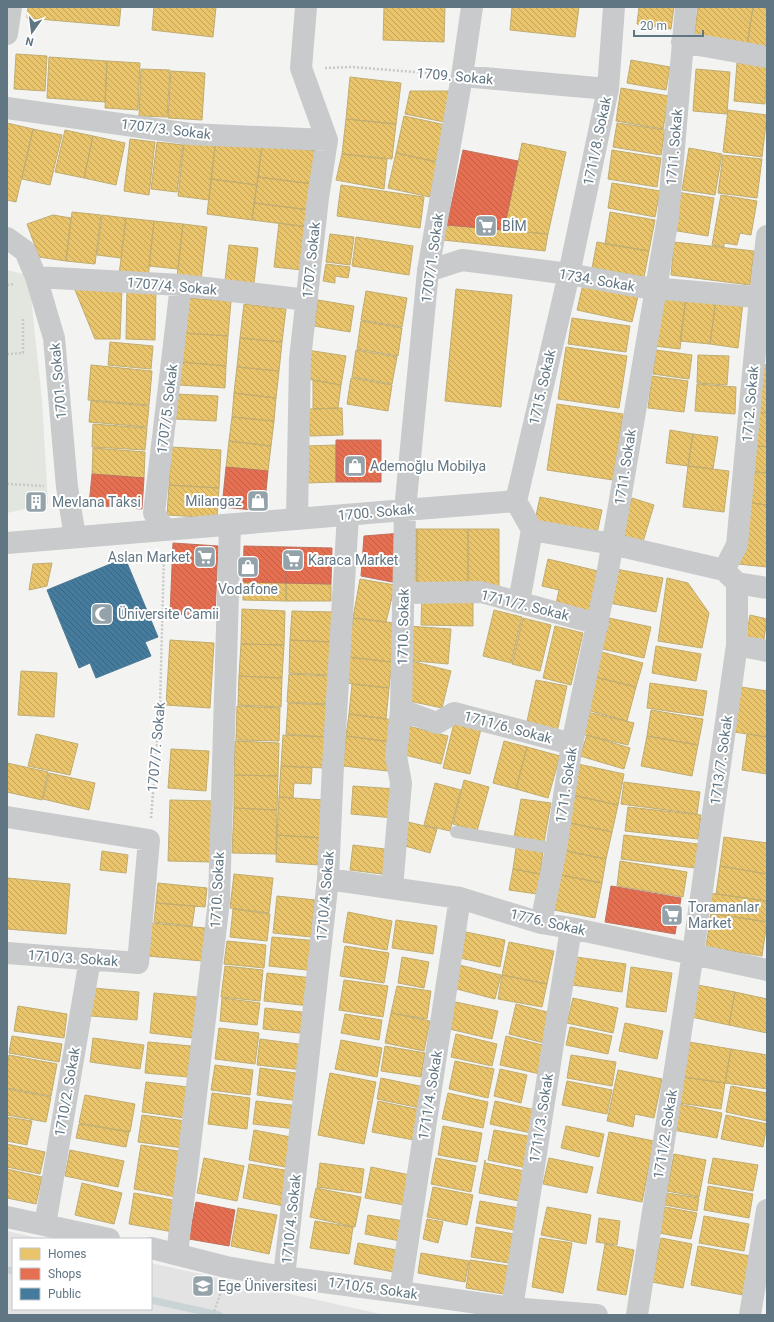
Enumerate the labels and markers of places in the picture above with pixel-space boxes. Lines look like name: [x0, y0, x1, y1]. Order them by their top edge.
supermarket icon: BİM: [473, 213, 499, 239]
place label: BİM: [502, 218, 527, 234]
shop icon: Ademoğlu Mobilya: [342, 453, 368, 479]
place label: Ademoğlu Mobilya: [370, 458, 486, 474]
shop icon: Milangaz: [245, 488, 271, 514]
building icon: Mevlana Taksi: [23, 489, 49, 515]
place label: Milangaz: [185, 493, 242, 509]
place label: Mevlana Taksi: [52, 494, 141, 510]
supermarket icon: Aslan Market: [192, 544, 218, 570]
supermarket icon: Karaca Market: [280, 547, 306, 573]
place label: Aslan Market: [108, 549, 190, 565]
place label: Karaca Market: [308, 552, 399, 568]
shop icon: Vodafone: [235, 554, 261, 580]
place label: Vodafone: [218, 581, 278, 597]
mosque icon: Üniversite Camii: [89, 601, 115, 627]
place label: Üniversite Camii: [118, 606, 219, 622]
place label: Toramanlar Market: [688, 899, 759, 931]
supermarket icon: Toramanlar Market: [659, 902, 685, 928]
school or university icon: Ege Üniversitesi: [190, 1273, 216, 1299]
place label: Ege Üniversitesi: [218, 1278, 317, 1294]

